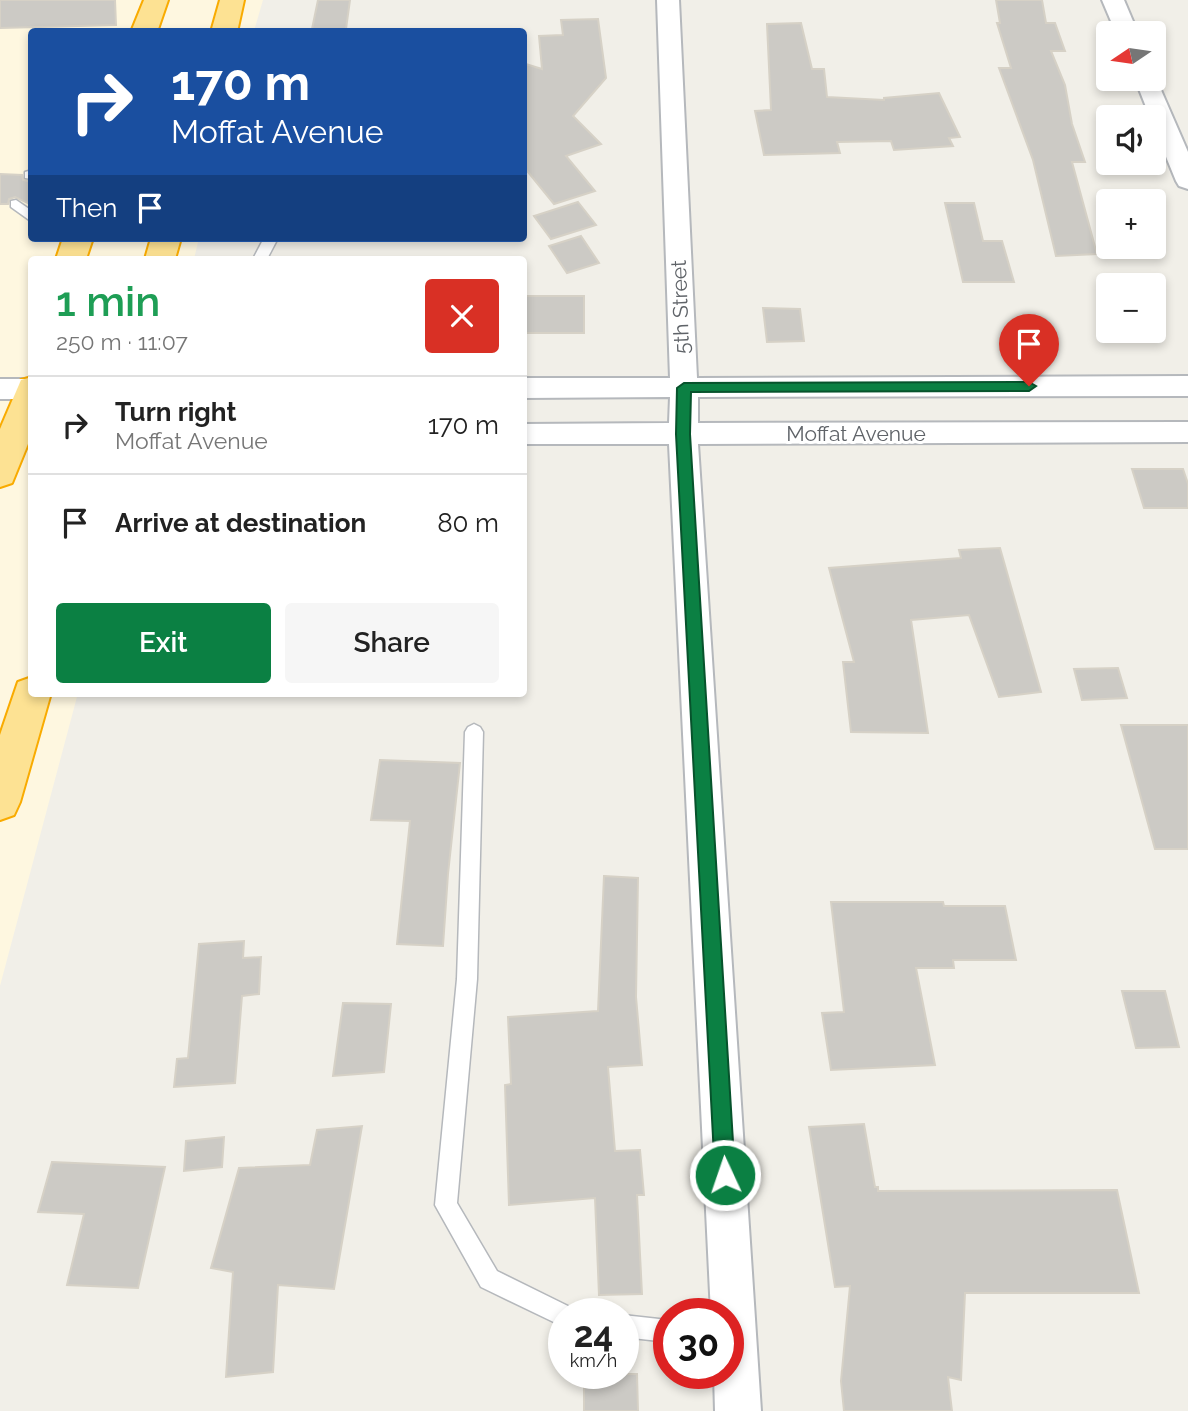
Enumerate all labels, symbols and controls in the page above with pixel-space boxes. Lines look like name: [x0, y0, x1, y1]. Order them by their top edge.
north arrow: [1096, 21, 1166, 91]
map controls: [1096, 21, 1166, 343]
text: 170 m: [171, 54, 310, 111]
icon: right: [56, 56, 147, 147]
button: sound: [1096, 105, 1166, 175]
text: Moffat Avenue: [171, 113, 384, 150]
icon: arrive: [131, 189, 169, 227]
button: +: [1096, 189, 1166, 259]
text: Then: [56, 193, 117, 223]
street label: 5th Street: [666, 259, 694, 355]
button: −: [1096, 273, 1166, 343]
text: 1 min: [56, 277, 160, 326]
button: close: [425, 279, 499, 353]
pin: [999, 314, 1059, 386]
icon: arrive: [1010, 325, 1048, 363]
text: 250 m · 11:07: [56, 328, 188, 355]
text: Turn right: [115, 397, 236, 427]
icon: right: [56, 406, 94, 444]
text: 170 m: [428, 410, 499, 440]
street label: Moffat Avenue: [786, 421, 926, 446]
text: Moffat Avenue: [115, 427, 268, 454]
icon: arrive: [56, 504, 94, 542]
text: Arrive at destination: [115, 508, 366, 538]
text: 80 m: [437, 508, 499, 538]
button: Exit: [56, 603, 271, 683]
button: Share: [285, 603, 499, 683]
position arrow: [688, 1138, 762, 1212]
speed limit sign: 30: [653, 1298, 744, 1389]
text: 24: [574, 1314, 613, 1355]
text: km/h: [570, 1350, 617, 1371]

